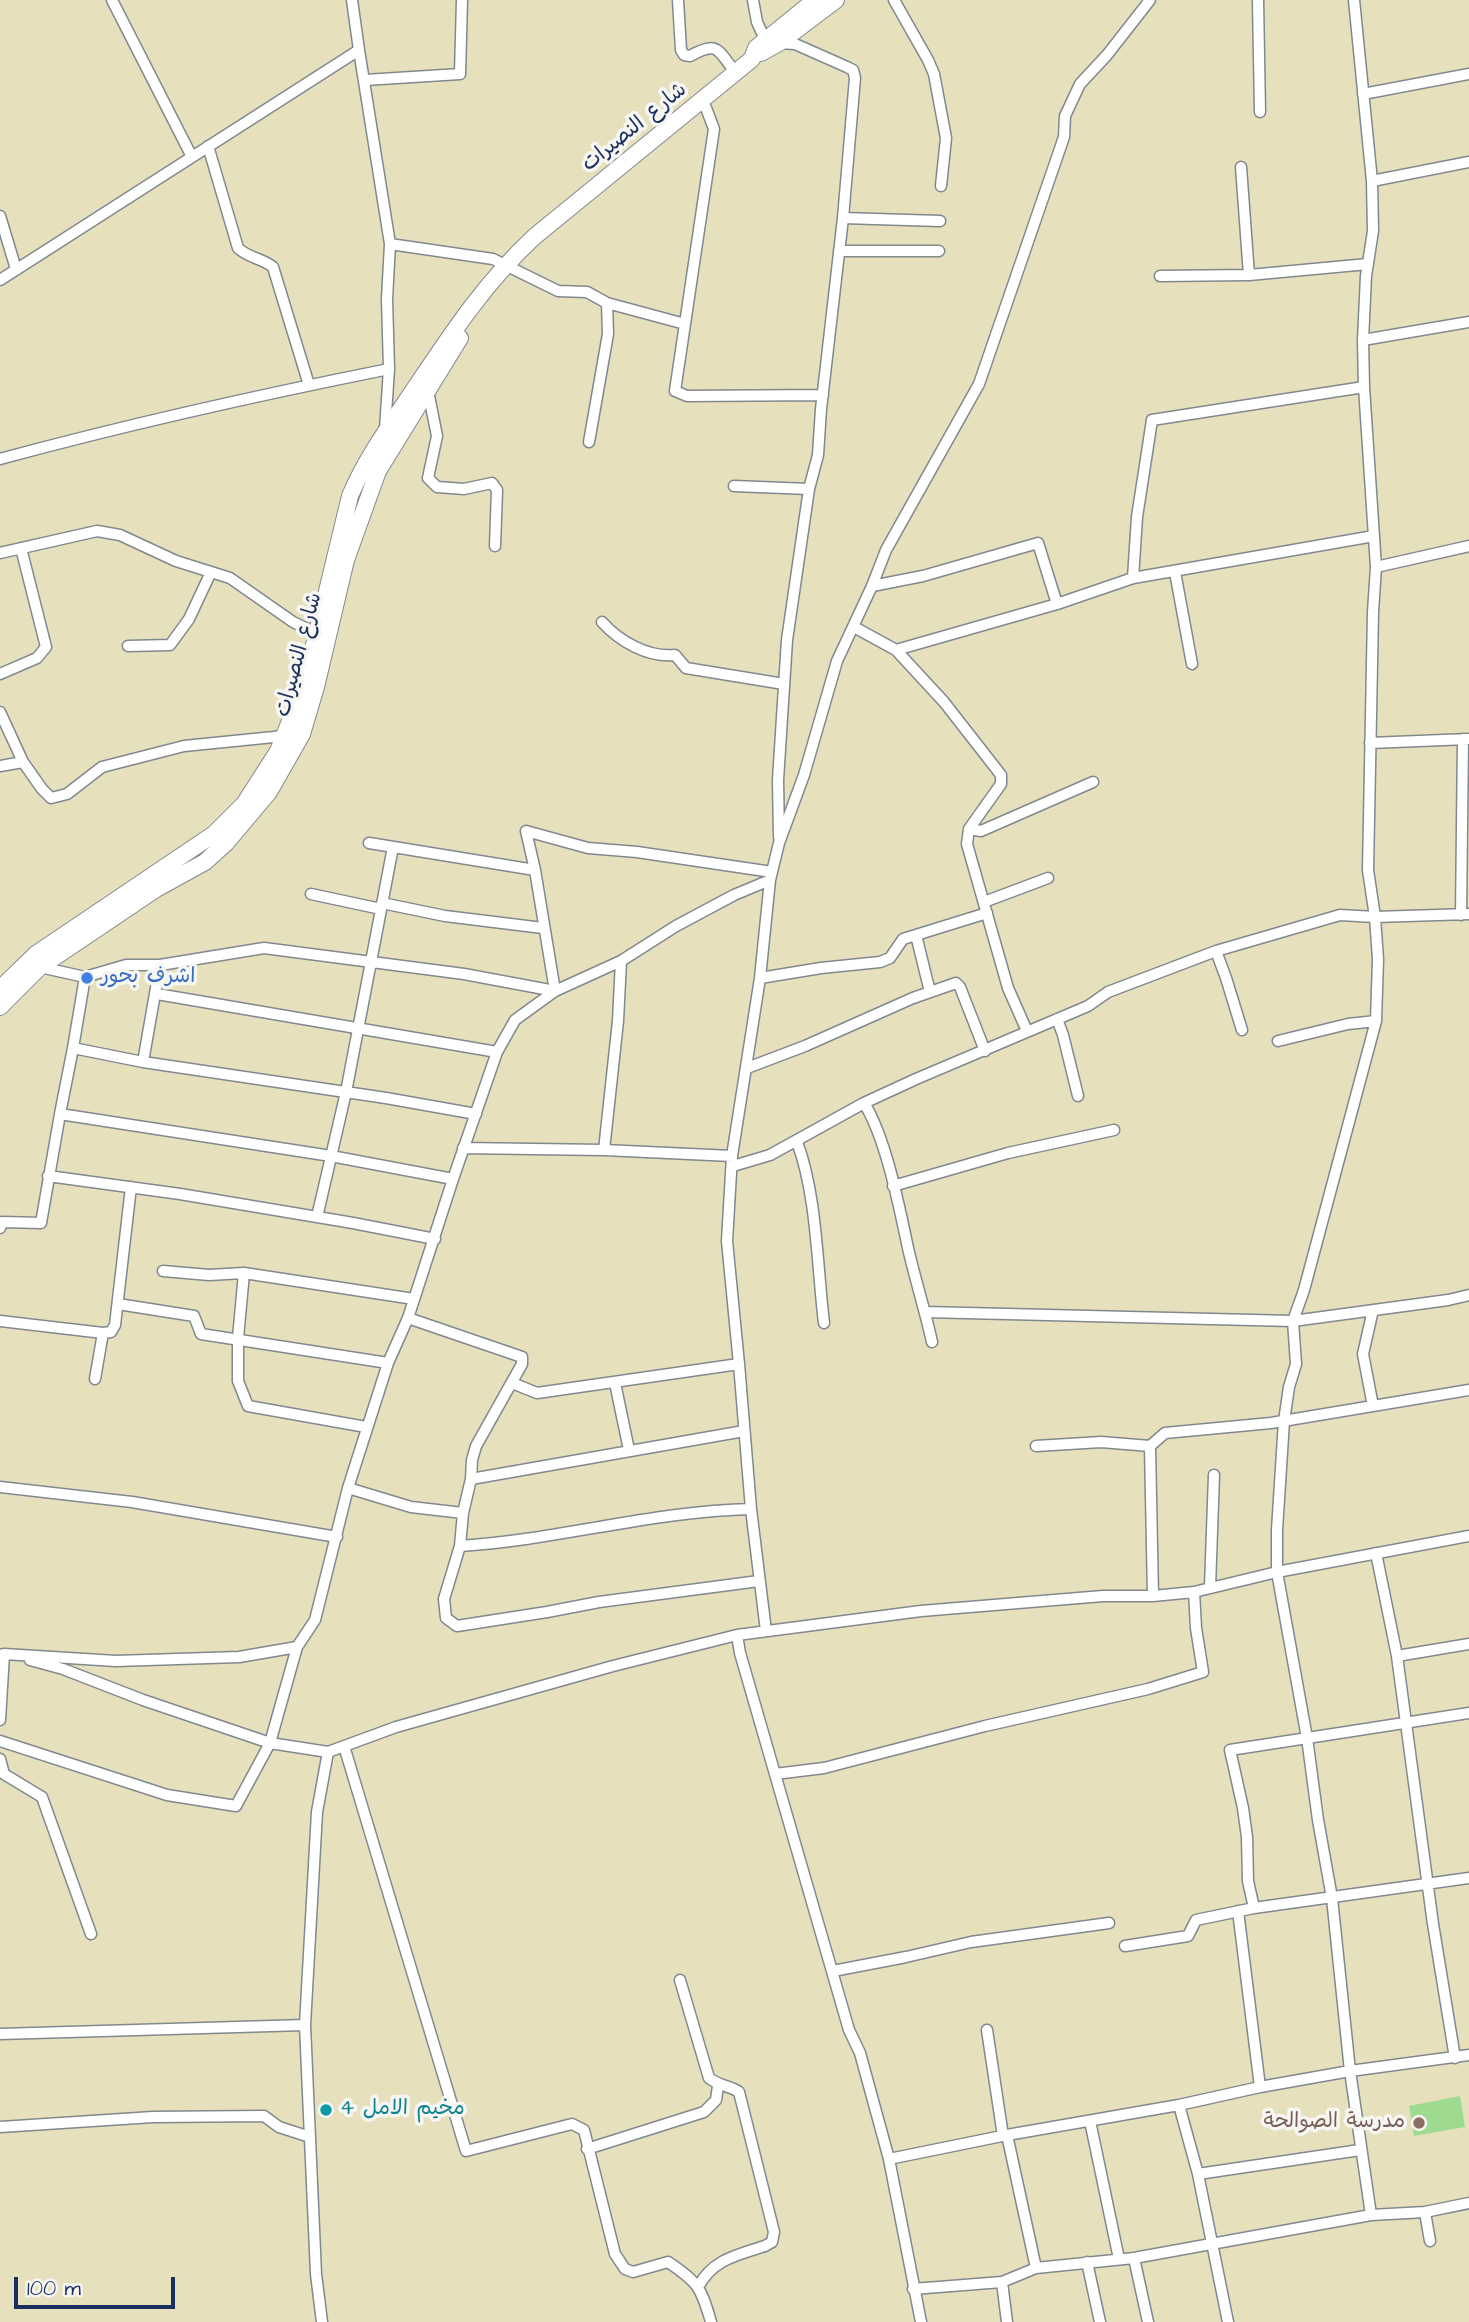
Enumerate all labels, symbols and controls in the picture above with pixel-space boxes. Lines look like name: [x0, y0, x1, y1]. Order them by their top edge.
street label: شارع النصيرات: [578, 78, 692, 178]
street label: شارع النصيرات: [271, 590, 329, 720]
place label: اشرف بحور: [101, 965, 196, 991]
marker: اشرف بحور: [79, 970, 95, 986]
place label: مخيم الامل 4: [340, 2097, 465, 2123]
marker: مخيم الامل 4: [318, 2102, 334, 2118]
place label: مدرسة الصوالحة: [1263, 2110, 1405, 2136]
marker: مدرسة الصوالحة: [1411, 2115, 1427, 2131]
scale bar: [18, 2262, 178, 2306]
text: 100 m: [27, 2274, 81, 2303]

